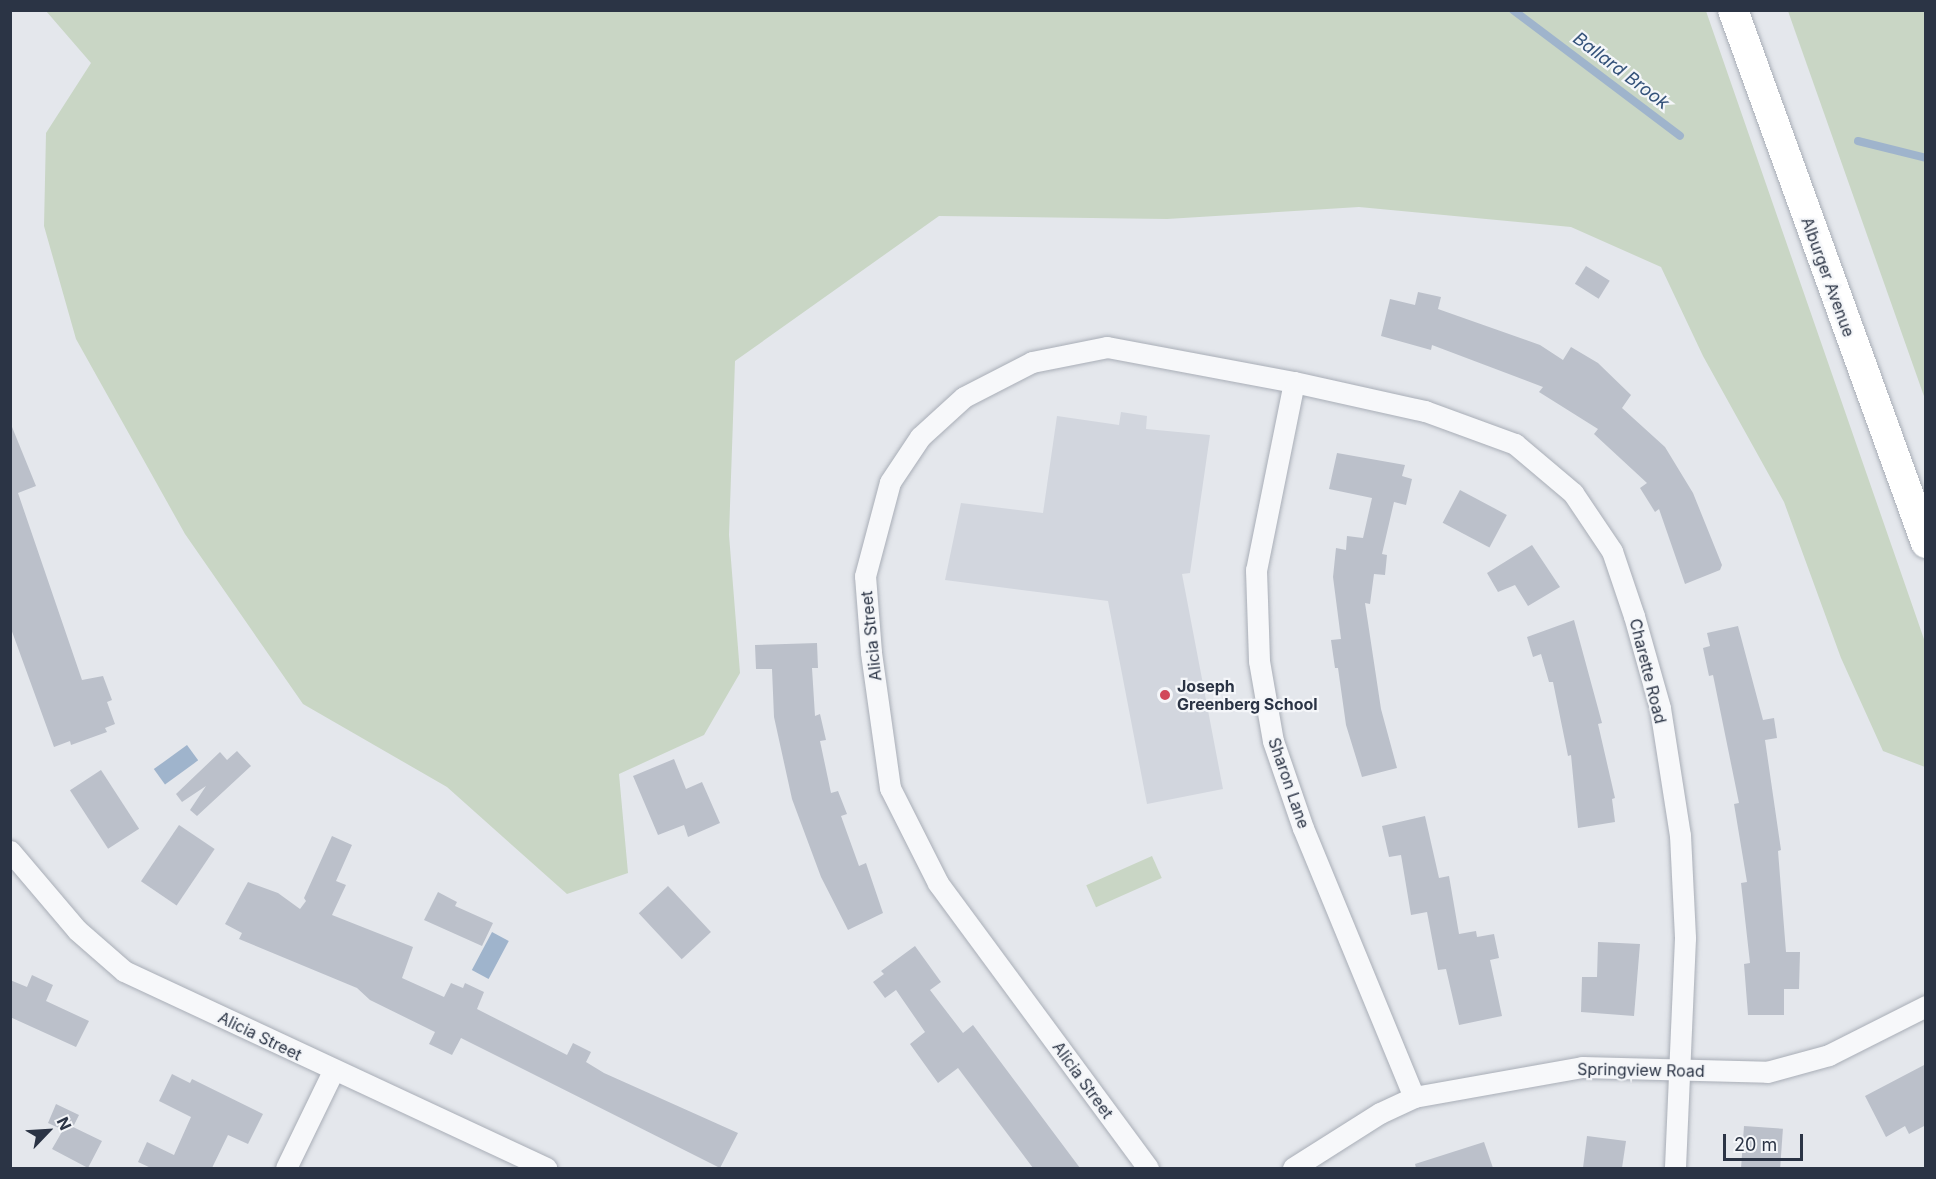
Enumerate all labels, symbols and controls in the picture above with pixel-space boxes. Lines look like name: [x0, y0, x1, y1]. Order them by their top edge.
water label: Ballard Brook: [1569, 28, 1673, 114]
street label: Alburger Avenue: [1797, 215, 1859, 339]
street label: Alicia Street: [857, 590, 885, 682]
street label: Charette Road: [1626, 616, 1670, 726]
place label: Joseph Greenberg School: [1177, 676, 1318, 714]
marker: Joseph Greenberg School: [1158, 688, 1172, 702]
street label: Sharon Lane: [1264, 735, 1314, 831]
street label: Alicia Street: [215, 1008, 305, 1064]
street label: Alicia Street: [1049, 1038, 1117, 1122]
street label: Springview Road: [1577, 1059, 1705, 1081]
north arrow: [18, 1101, 78, 1161]
text: N: [53, 1114, 76, 1133]
scale bar: [1726, 1122, 1806, 1160]
text: 20 m: [1734, 1134, 1777, 1155]

